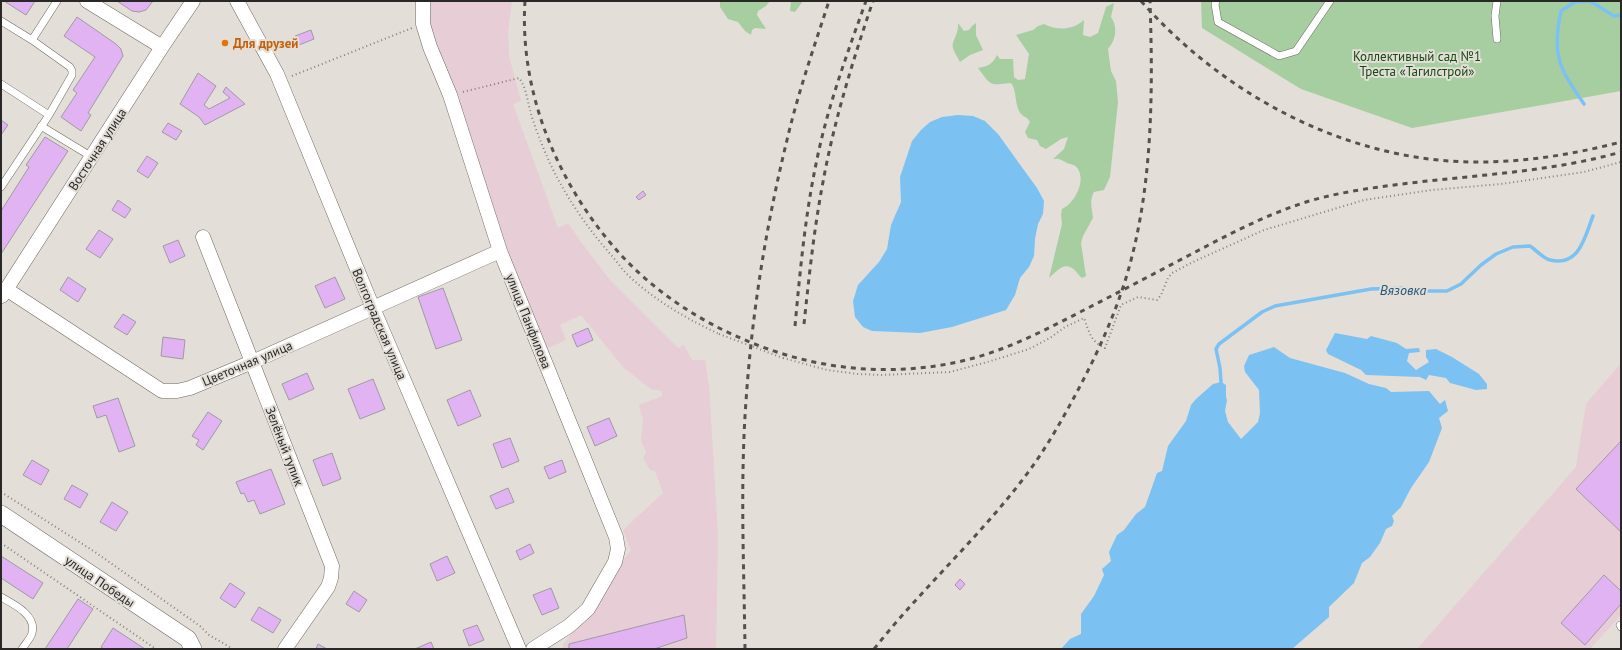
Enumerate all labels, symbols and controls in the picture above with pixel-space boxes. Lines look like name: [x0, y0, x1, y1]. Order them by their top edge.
place label: Для друзей: [233, 35, 298, 52]
marker: Для друзей: [220, 38, 230, 48]
park label: Коллективный сад №1 Треста «Тагилстрой»: [1353, 48, 1481, 80]
street label: Восточная улица: [64, 105, 130, 194]
street label: Волгоградская улица: [348, 266, 411, 382]
street label: улица Панфилова: [502, 271, 555, 371]
water label: Вязовка: [1380, 281, 1426, 299]
street label: Цветочная улица: [199, 337, 295, 390]
street label: Зелёный тупик: [262, 404, 308, 489]
street label: улица Победы: [61, 552, 138, 611]

